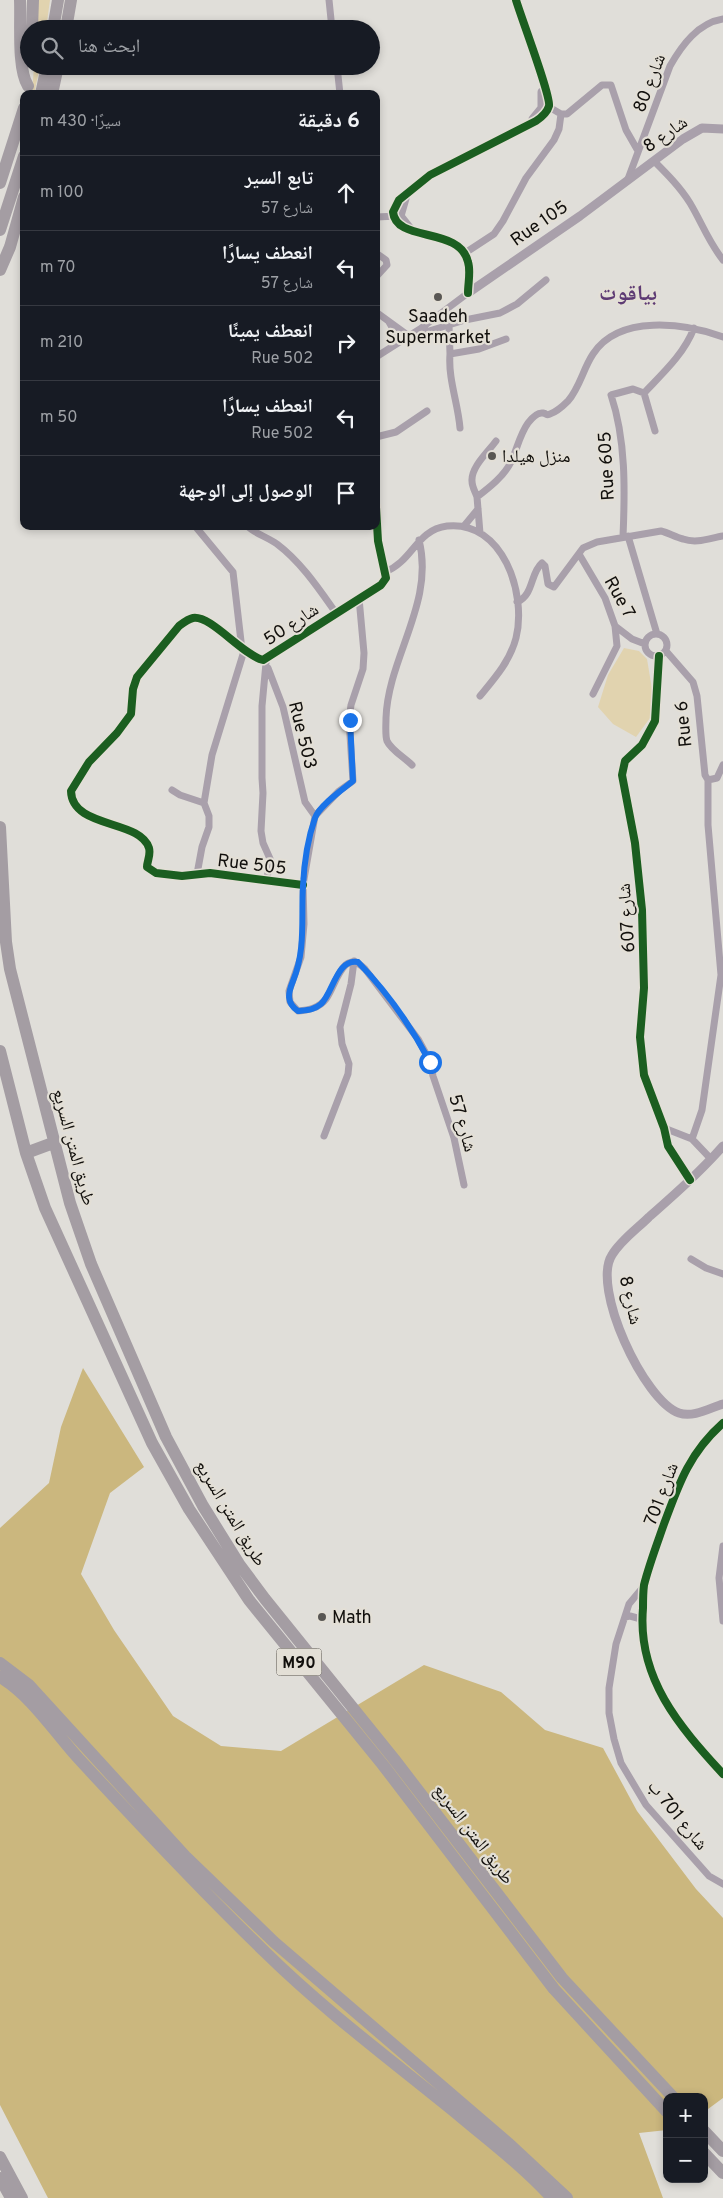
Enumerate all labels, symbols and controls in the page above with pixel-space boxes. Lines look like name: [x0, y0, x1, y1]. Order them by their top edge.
search box: [20, 20, 380, 75]
icon: search: [38, 34, 66, 62]
text: ابحث هنا: [78, 35, 140, 59]
street label: شارع 80: [629, 51, 672, 116]
text: 6 دقيقة: [298, 108, 360, 135]
text: سيرًا · 430 m: [40, 112, 121, 132]
street label: شارع 8: [639, 112, 693, 159]
text: تابع السير: [245, 167, 313, 191]
icon: ahead: [332, 179, 360, 207]
text: 100 m: [40, 183, 84, 203]
street label: Rue 105: [507, 196, 573, 252]
text: شارع 57: [261, 199, 313, 219]
text: انعطف يسارًا: [222, 242, 313, 266]
icon: left: [332, 254, 360, 282]
text: 70 m: [40, 258, 75, 278]
text: شارع 57: [261, 274, 313, 294]
district label: بياقوت: [599, 281, 657, 308]
marker: Saadeh Supermarket: [432, 291, 444, 303]
place label: Saadeh Supermarket: [385, 306, 491, 350]
text: انعطف يمينًا: [228, 320, 313, 344]
icon: right: [332, 329, 360, 357]
text: 210 m: [40, 333, 83, 353]
text: Rue 502: [251, 349, 313, 369]
text: انعطف يسارًا: [222, 395, 313, 419]
icon: left: [332, 404, 360, 432]
text: 50 m: [40, 408, 78, 428]
text: Rue 502: [251, 424, 313, 444]
street label: Rue 605: [594, 431, 621, 501]
place label: منزل هيلدا: [502, 446, 571, 469]
marker: منزل هيلدا: [486, 450, 498, 462]
icon: arrive: [332, 479, 360, 507]
text: الوصول إلى الوجهة: [179, 480, 313, 504]
street label: Rue 7: [598, 573, 639, 623]
street label: شارع 50: [260, 599, 324, 652]
street label: Rue 503: [282, 699, 321, 772]
street label: Rue 6: [671, 700, 698, 748]
route end: [339, 709, 362, 732]
street label: Rue 505: [216, 850, 288, 881]
street label: شارع 607: [614, 882, 641, 953]
route start: [419, 1051, 442, 1074]
street label: طريق المتن السريع: [46, 1086, 99, 1208]
street label: شارع 57: [442, 1092, 481, 1155]
street label: شارع 8: [613, 1274, 646, 1327]
street label: طريق المتن السريع: [189, 1456, 270, 1571]
street label: شارع 701: [640, 1460, 685, 1529]
place label: Math: [332, 1607, 372, 1630]
marker: Math: [316, 1611, 328, 1623]
road number: M90: [276, 1648, 322, 1675]
street label: شارع 701 ب: [642, 1776, 712, 1856]
street label: طريق المتن السريع: [428, 1780, 518, 1890]
map controls: [663, 2093, 708, 2183]
button: +: [663, 2093, 708, 2138]
button: −: [663, 2138, 708, 2183]

